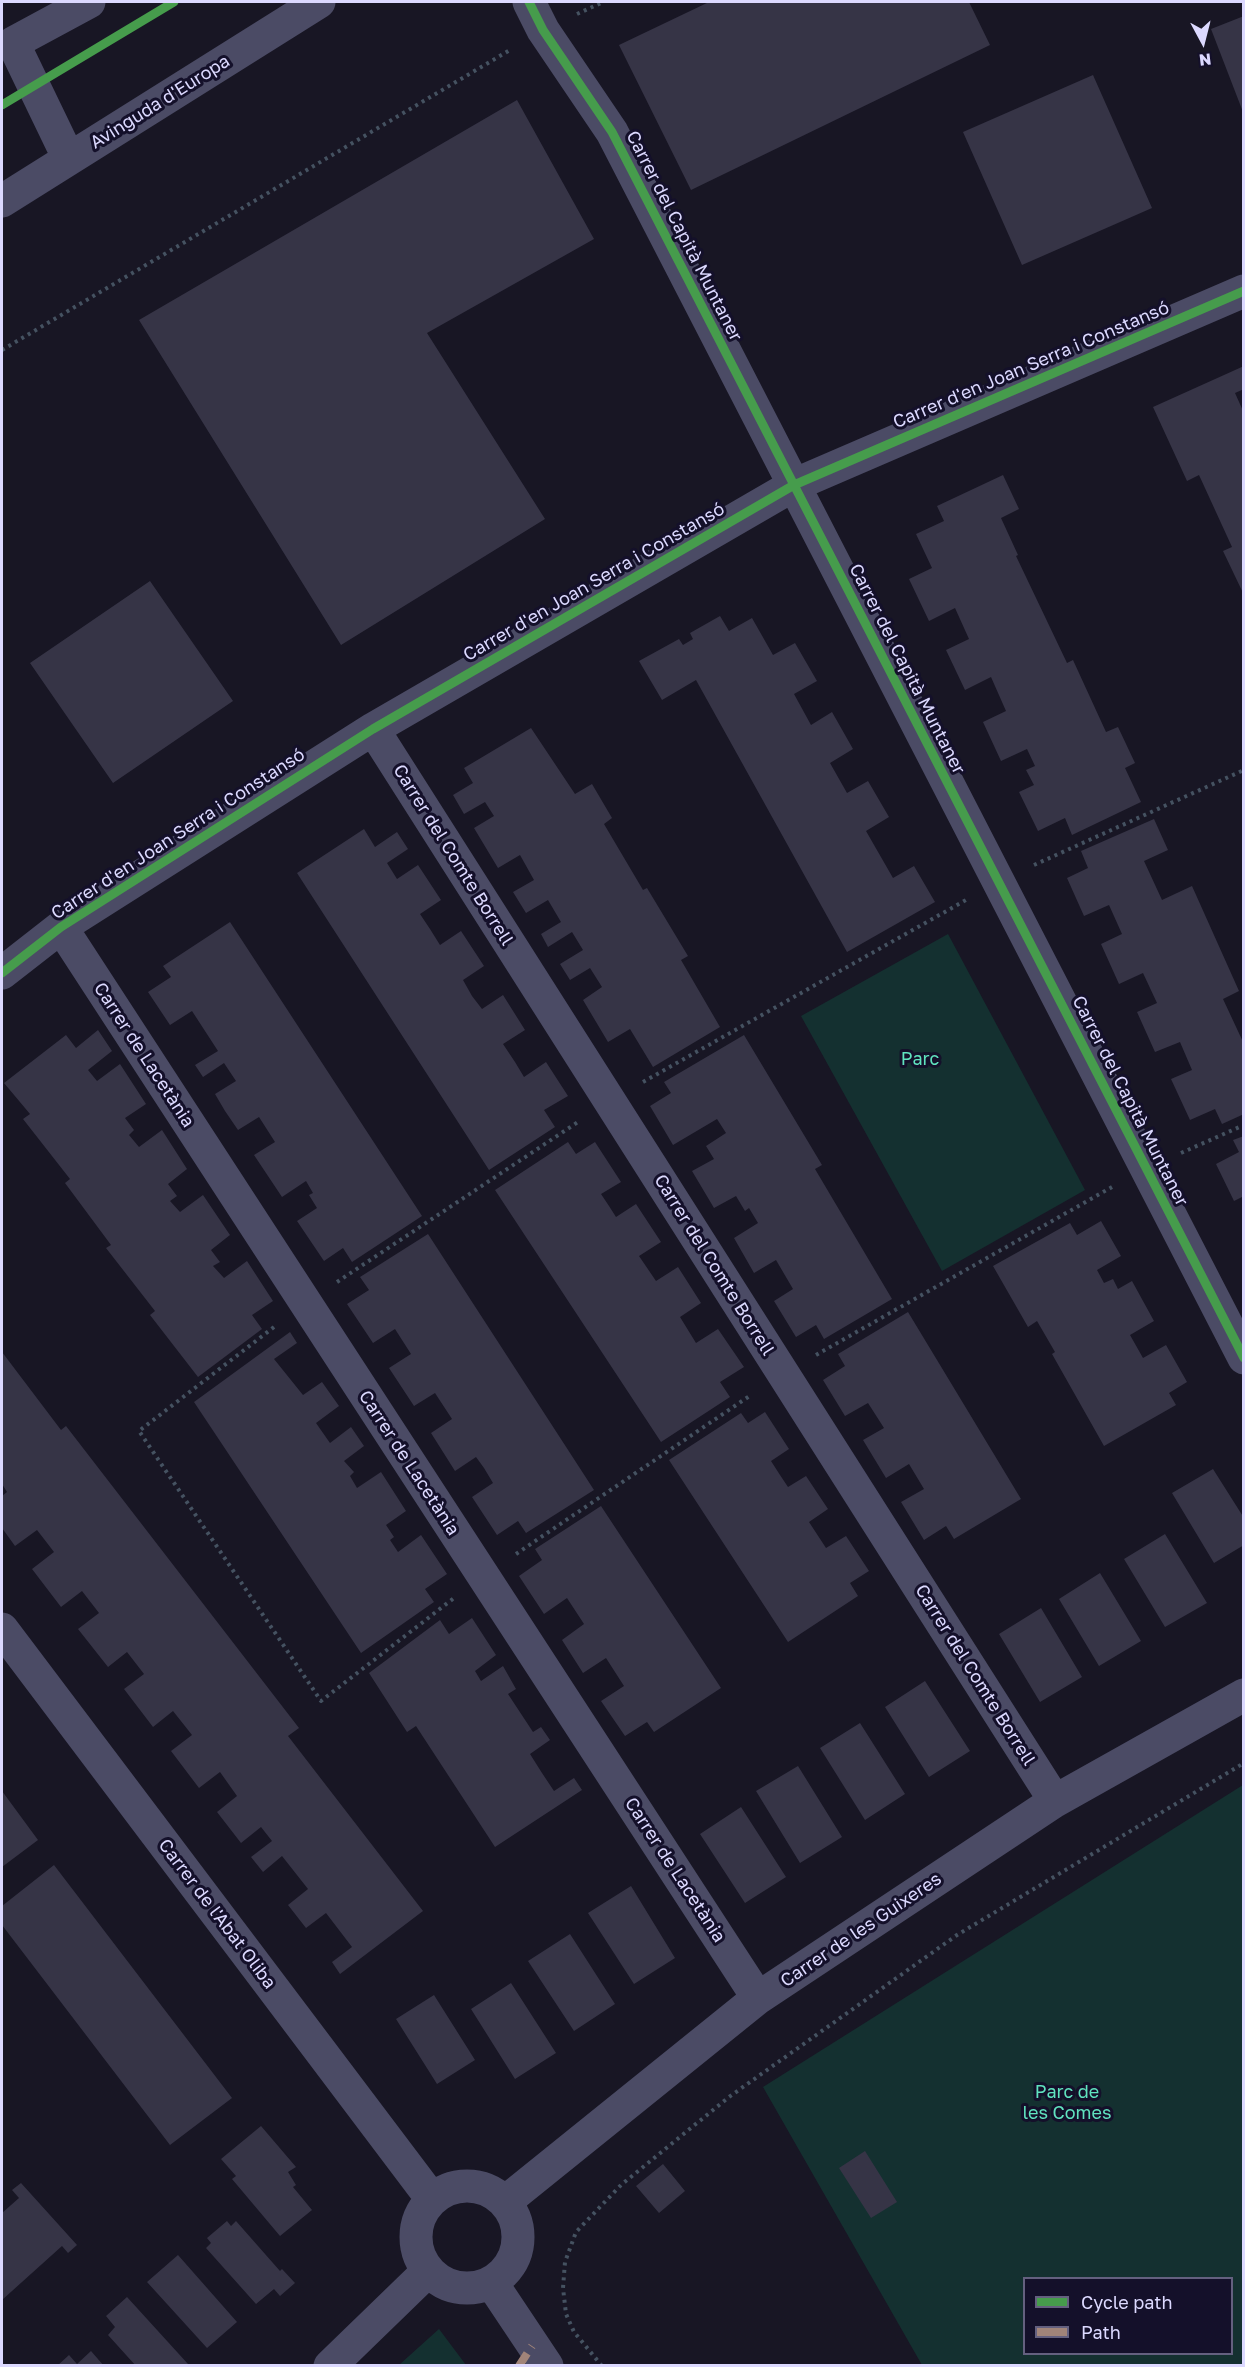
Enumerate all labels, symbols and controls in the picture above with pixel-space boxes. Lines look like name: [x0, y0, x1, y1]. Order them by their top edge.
north arrow: [1173, 12, 1233, 72]
text: N: [1198, 49, 1212, 71]
street label: Avinguda d'Europa: [86, 50, 234, 154]
street label: Carrer del Capità Muntaner: [621, 127, 747, 345]
street label: Carrer d'en Joan Serra i Constansó: [890, 297, 1172, 433]
street label: Carrer d'en Joan Serra i Constansó: [460, 498, 728, 666]
street label: Carrer del Capità Muntaner: [844, 560, 970, 778]
street label: Carrer d'en Joan Serra i Constansó: [47, 744, 309, 924]
street label: Carrer del Comte Borrell: [388, 760, 518, 950]
street label: Carrer de Lacetània: [89, 978, 199, 1132]
street label: Carrer del Capità Muntaner: [1067, 992, 1193, 1210]
park label: Parc: [901, 1048, 939, 1070]
street label: Carrer del Comte Borrell: [649, 1170, 779, 1360]
street label: Carrer de Lacetània: [354, 1386, 464, 1540]
street label: Carrer del Comte Borrell: [910, 1580, 1040, 1770]
street label: Carrer de Lacetània: [620, 1793, 730, 1947]
street label: Carrer de l'Abat Oliba: [154, 1835, 280, 1993]
street label: Carrer de les Guixeres: [776, 1868, 946, 1992]
park label: Parc de les Comes: [1022, 2081, 1112, 2124]
legend: [1023, 2277, 1233, 2355]
text: Cycle path: [1081, 2291, 1173, 2313]
text: Path: [1081, 2321, 1121, 2343]

